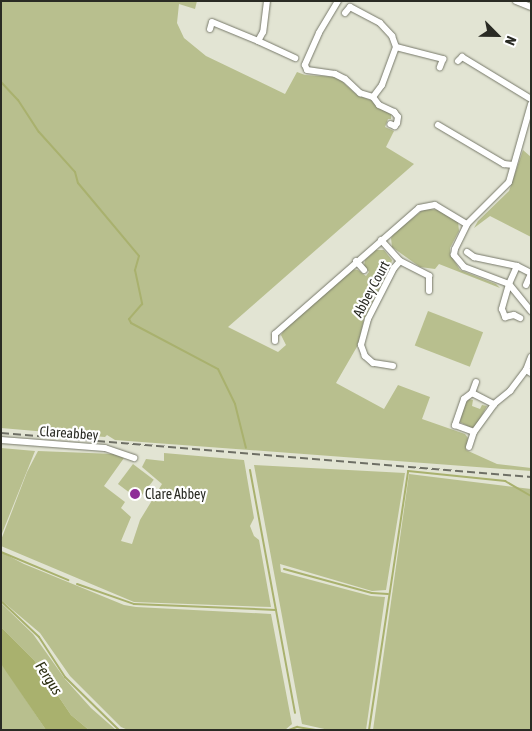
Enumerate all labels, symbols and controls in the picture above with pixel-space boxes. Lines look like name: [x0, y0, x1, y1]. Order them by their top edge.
north arrow: [472, 10, 522, 60]
text: N: [502, 34, 520, 48]
street label: Abbey Court: [349, 258, 393, 320]
street label: Clareabbey: [39, 423, 99, 443]
place label: Clare Abbey: [145, 486, 206, 502]
marker: Clare Abbey: [129, 488, 141, 500]
water label: Fergus: [32, 658, 66, 698]

